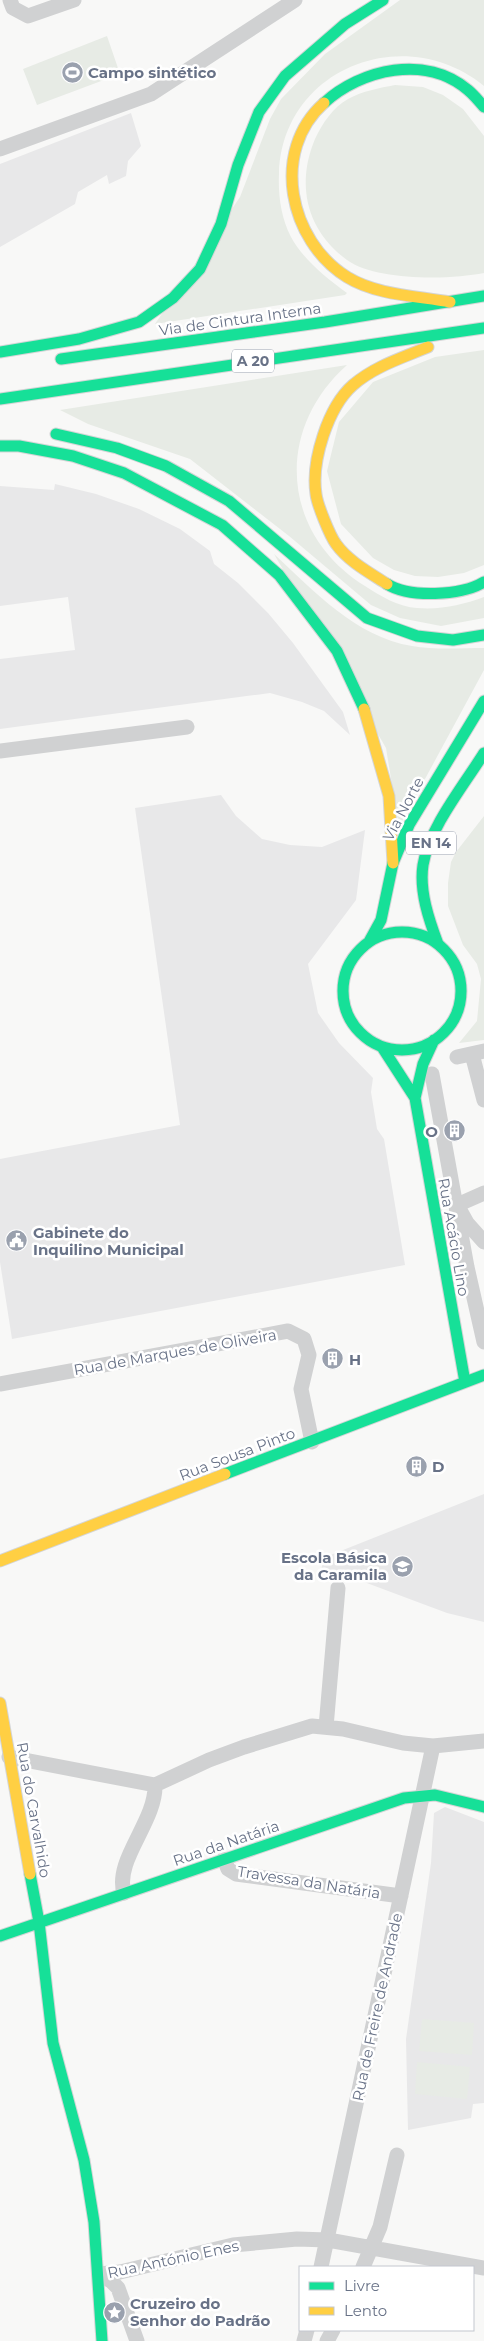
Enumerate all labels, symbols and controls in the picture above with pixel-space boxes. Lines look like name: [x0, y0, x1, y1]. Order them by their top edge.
sports icon: Campo sintético: [60, 60, 84, 84]
place label: Campo sintético: [88, 63, 217, 82]
street label: Via de Cintura Interna: [158, 298, 322, 340]
road number: A 20: [232, 350, 274, 372]
street label: Via Norte: [378, 774, 428, 844]
road number: EN 14: [406, 831, 456, 854]
building icon: O: [442, 1119, 466, 1143]
place label: O: [425, 1122, 438, 1141]
street label: Rua Acácio Lino: [434, 1176, 474, 1298]
place label: Gabinete do Inquilino Municipal: [33, 1223, 184, 1259]
public building icon: Gabinete do Inquilino Municipal: [5, 1229, 29, 1253]
street label: Rua de Marques de Oliveira: [72, 1325, 278, 1379]
building icon: H: [321, 1347, 345, 1371]
place label: H: [349, 1350, 361, 1369]
street label: Rua Sousa Pinto: [176, 1423, 298, 1485]
building icon: D: [404, 1454, 428, 1478]
place label: D: [432, 1457, 444, 1476]
place label: Escola Básica da Caramila: [281, 1548, 387, 1584]
school or university icon: Escola Básica da Caramila: [391, 1554, 415, 1578]
street label: Rua do Carvalhido: [13, 1741, 55, 1879]
street label: Rua da Natária: [170, 1816, 282, 1870]
street label: Travessa da Natária: [236, 1861, 382, 1903]
street label: Rua de Freire de Andrade: [348, 1911, 406, 2103]
street label: Rua António Enes: [106, 2236, 240, 2282]
legend: [299, 2266, 474, 2331]
text: Livre: [344, 2276, 380, 2295]
place label: Cruzeiro do Senhor do Padrão: [130, 2294, 270, 2330]
place icon: Cruzeiro do Senhor do Padrão: [102, 2300, 126, 2324]
text: Lento: [344, 2301, 387, 2320]

